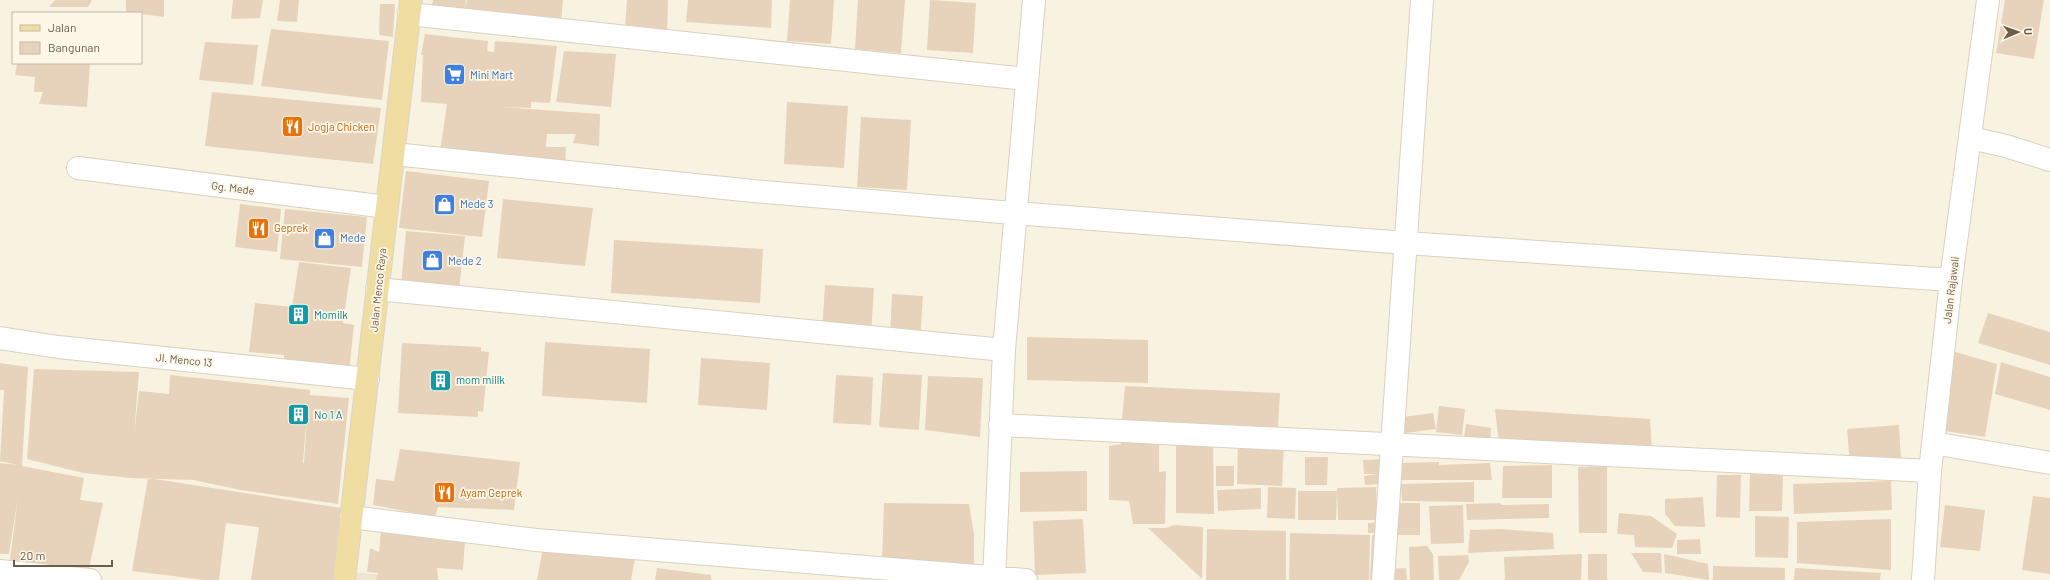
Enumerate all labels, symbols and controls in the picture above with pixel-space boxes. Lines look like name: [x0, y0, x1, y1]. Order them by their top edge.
legend: [12, 12, 142, 64]
north arrow: [1998, 12, 2038, 52]
text: Jalan: [48, 20, 76, 34]
text: U: [2022, 28, 2035, 35]
text: Bangunan: [48, 40, 100, 54]
supermarket icon: Mini Mart: [441, 62, 467, 88]
place label: Mini Mart: [470, 68, 513, 81]
restaurant icon: Jogja Chicken: [280, 114, 306, 140]
place label: Jogja Chicken: [308, 120, 375, 133]
street label: Gg. Mede: [211, 178, 256, 197]
shop icon: Mede 3: [431, 191, 457, 217]
place label: Mede 3: [460, 197, 493, 210]
restaurant icon: Geprek: [245, 215, 271, 241]
place label: Geprek: [274, 221, 308, 234]
shop icon: Mede: [311, 225, 337, 251]
place label: Mede: [340, 231, 366, 244]
street label: Jalan Menco Raya: [367, 247, 388, 333]
shop icon: Mede 2: [420, 248, 446, 274]
place label: Mede 2: [448, 254, 482, 267]
street label: Jalan Rajawali: [1940, 255, 1961, 324]
building icon: Momilk: [286, 302, 312, 328]
place label: Momilk: [314, 308, 348, 321]
street label: Jl. Menco 13: [155, 350, 213, 369]
building icon: mom millk: [427, 367, 453, 393]
place label: mom millk: [456, 373, 505, 386]
building icon: No 1 A: [285, 402, 311, 428]
place label: No 1 A: [314, 408, 343, 421]
restaurant icon: Ayam Geprek: [432, 480, 458, 506]
place label: Ayam Geprek: [460, 486, 523, 499]
scale bar: [14, 542, 112, 568]
text: 20 m: [20, 548, 46, 562]

